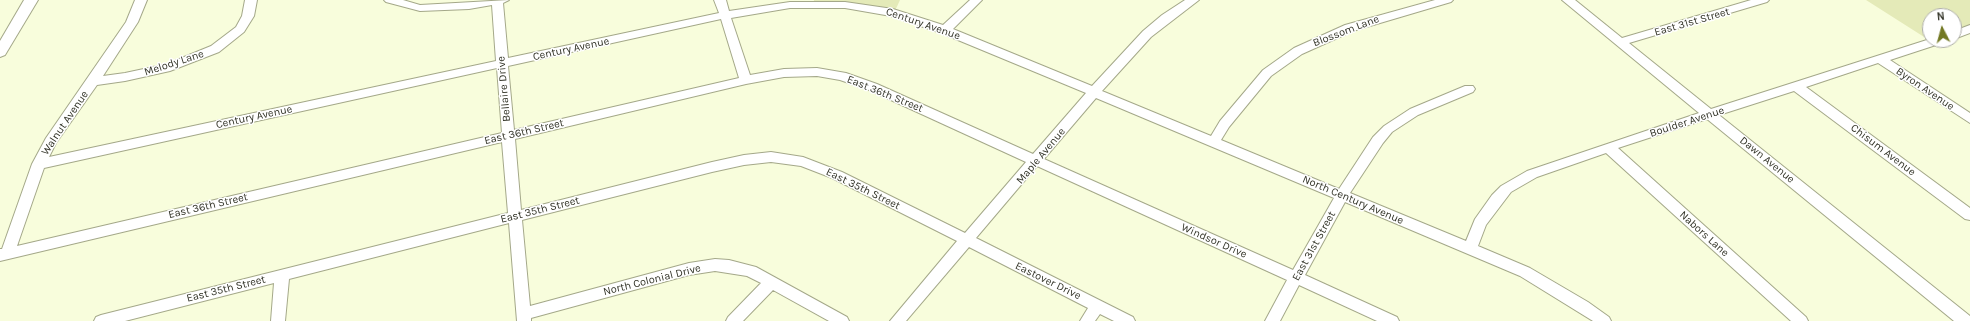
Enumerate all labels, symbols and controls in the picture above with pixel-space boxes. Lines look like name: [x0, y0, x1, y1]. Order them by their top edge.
street label: Century Avenue: [884, 5, 962, 43]
street label: East 31st Street: [1653, 5, 1731, 39]
north arrow: [1922, 8, 1962, 48]
text: N: [1936, 10, 1945, 23]
street label: Blossom Lane: [1311, 12, 1381, 50]
street label: Century Avenue: [532, 34, 610, 64]
street label: Melody Lane: [143, 47, 205, 79]
street label: Bellaire Drive: [495, 56, 513, 122]
street label: Byron Avenue: [1893, 65, 1957, 113]
street label: East 36th Street: [845, 73, 925, 115]
street label: Walnut Avenue: [39, 88, 91, 158]
street label: Century Avenue: [215, 102, 293, 132]
street label: Boulder Avenue: [1648, 104, 1726, 140]
street label: East 36th Street: [483, 116, 565, 148]
street label: Chisum Avenue: [1848, 121, 1918, 179]
street label: Maple Avenue: [1014, 125, 1068, 187]
street label: Dawn Avenue: [1737, 134, 1797, 186]
street label: East 35th Street: [824, 165, 902, 213]
street label: North Century Avenue: [1300, 173, 1406, 227]
street label: East 36th Street: [167, 190, 249, 222]
street label: East 35th Street: [499, 194, 581, 226]
street label: Nabors Lane: [1677, 208, 1731, 260]
street label: East 31st Street: [1289, 209, 1339, 283]
street label: Windsor Drive: [1179, 221, 1249, 261]
street label: Eastover Drive: [1013, 259, 1083, 303]
street label: North Colonial Drive: [602, 261, 702, 299]
street label: East 35th Street: [185, 273, 267, 305]

